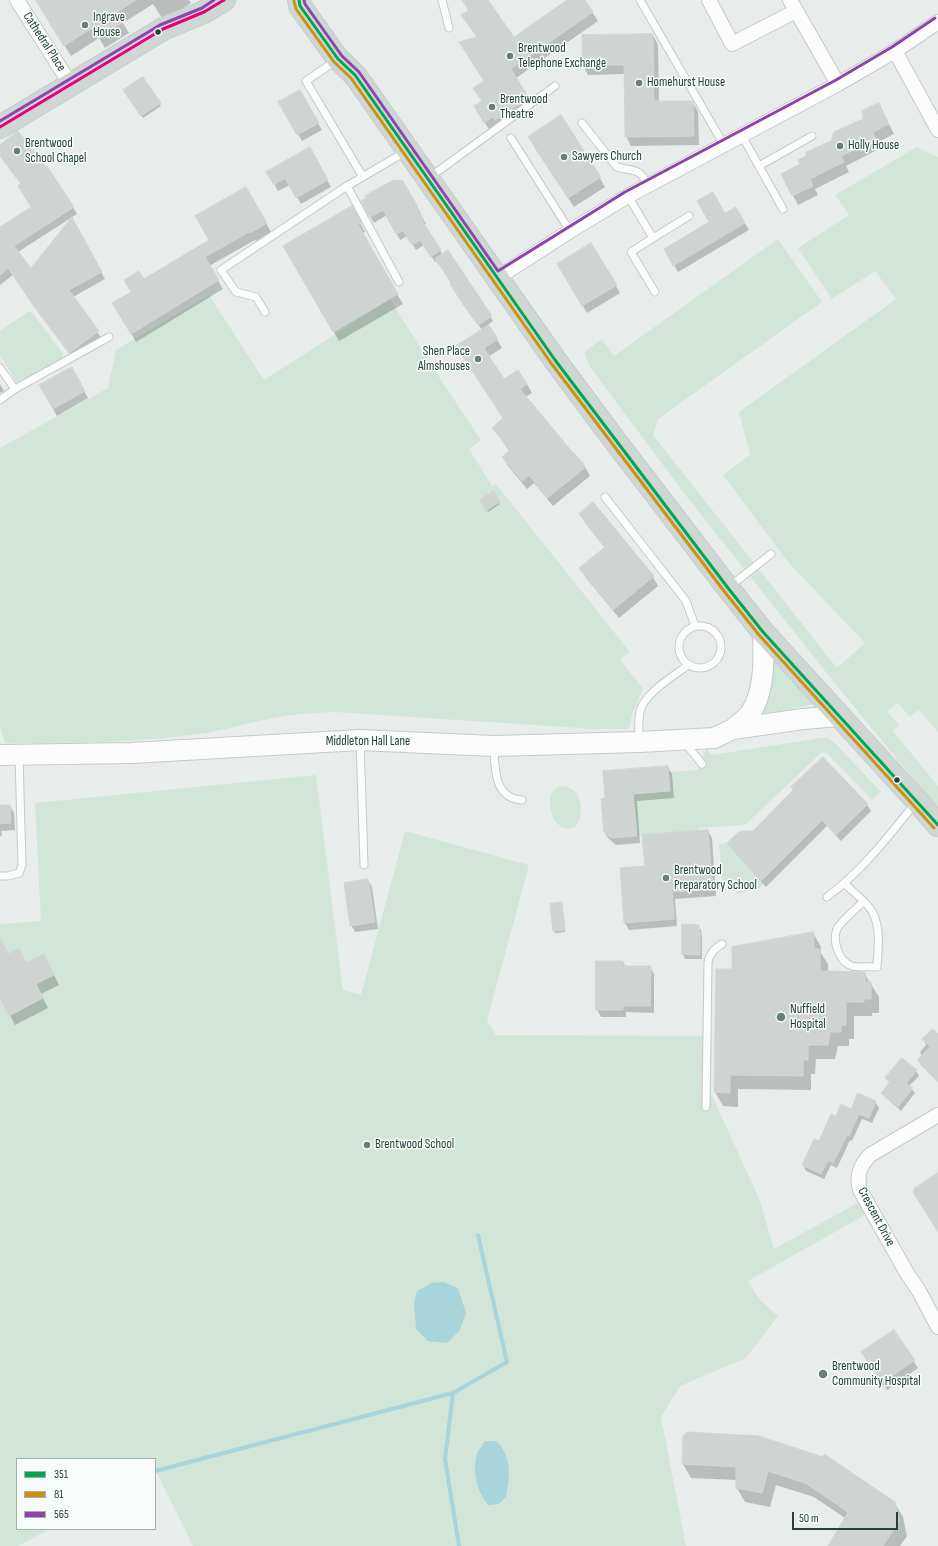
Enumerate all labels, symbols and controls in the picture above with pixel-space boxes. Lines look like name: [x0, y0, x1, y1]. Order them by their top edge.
street label: Cathedral Place: [19, 9, 69, 75]
place label: Ingrave House: [93, 10, 125, 41]
marker: Ingrave House: [80, 20, 90, 30]
unlabelled marker: [153, 27, 163, 37]
place label: Brentwood Telephone Exchange: [518, 41, 606, 72]
marker: Brentwood Telephone Exchange: [505, 51, 515, 61]
place label: Homehurst House: [647, 75, 725, 91]
marker: Homehurst House: [634, 78, 644, 88]
place label: Brentwood Theatre: [500, 92, 548, 123]
marker: Brentwood Theatre: [487, 102, 497, 112]
place label: Brentwood School Chapel: [25, 136, 87, 167]
place label: Holly House: [848, 138, 899, 154]
marker: Holly House: [835, 141, 845, 151]
marker: Brentwood School Chapel: [12, 146, 22, 156]
place label: Sawyers Church: [572, 149, 642, 165]
marker: Sawyers Church: [559, 152, 569, 162]
place label: Shen Place Almshouses: [418, 344, 470, 375]
marker: Shen Place Almshouses: [473, 354, 483, 364]
street label: Middleton Hall Lane: [326, 734, 410, 750]
unlabelled marker: [892, 775, 902, 785]
place label: Brentwood Preparatory School: [674, 863, 757, 894]
marker: Brentwood Preparatory School: [661, 873, 671, 883]
place label: Nuffield Hospital: [790, 1002, 826, 1033]
marker: Nuffield Hospital: [775, 1011, 787, 1023]
place label: Brentwood School: [375, 1137, 454, 1153]
marker: Brentwood School: [362, 1140, 372, 1150]
street label: Crescent Drive: [854, 1185, 898, 1249]
place label: Brentwood Community Hospital: [832, 1359, 921, 1390]
marker: Brentwood Community Hospital: [817, 1368, 829, 1380]
legend: [16, 1458, 156, 1530]
text: 351: [54, 1467, 68, 1482]
text: 81: [54, 1487, 63, 1502]
scale bar: [794, 1504, 900, 1530]
text: 565: [54, 1507, 69, 1522]
text: 50 m: [799, 1511, 819, 1526]

